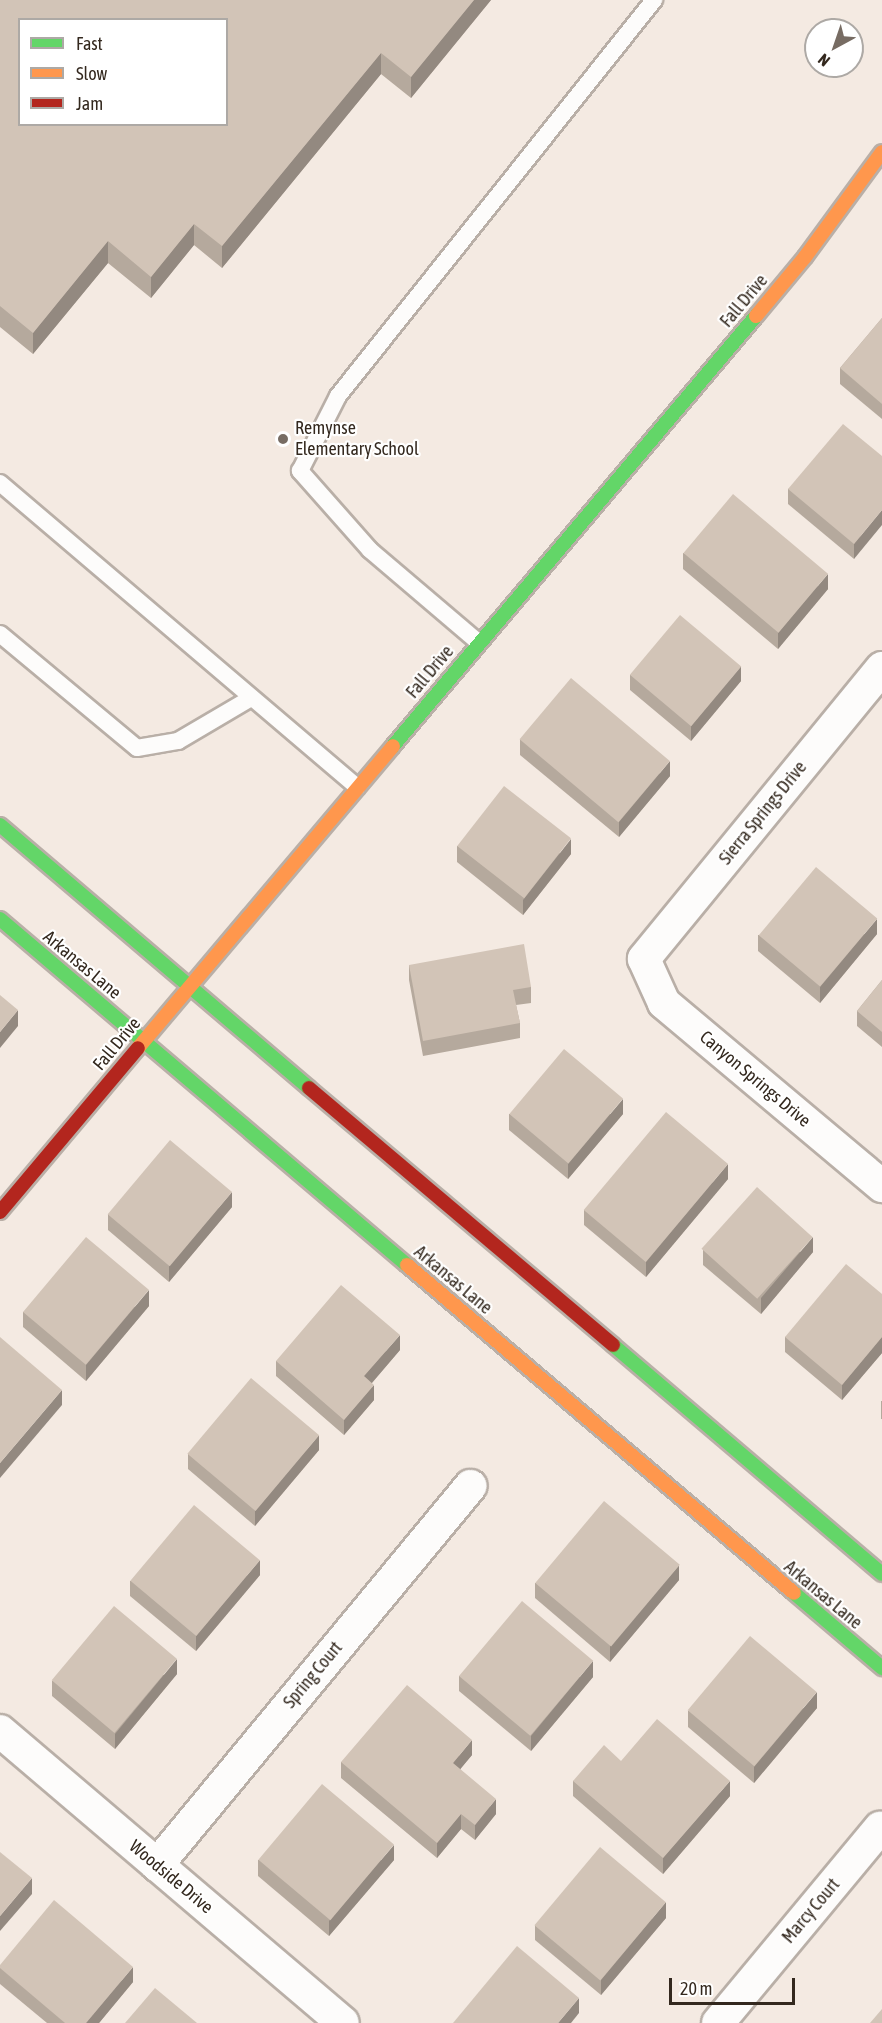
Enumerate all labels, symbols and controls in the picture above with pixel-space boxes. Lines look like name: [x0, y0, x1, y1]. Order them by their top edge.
legend: [18, 18, 228, 126]
north arrow: [804, 18, 864, 78]
text: Fast: [76, 33, 103, 54]
text: N: [814, 50, 833, 70]
text: Slow: [76, 63, 107, 84]
text: Jam: [76, 93, 103, 114]
street label: Fall Drive: [716, 270, 772, 332]
place label: Remynse Elementary School: [295, 418, 419, 460]
marker: Remynse Elementary School: [276, 432, 290, 446]
street label: Fall Drive: [402, 641, 458, 703]
street label: Sierra Springs Drive: [715, 757, 811, 869]
street label: Arkansas Lane: [39, 926, 125, 1004]
street label: Fall Drive: [89, 1013, 145, 1075]
street label: Canyon Springs Drive: [695, 1026, 815, 1132]
street label: Arkansas Lane: [410, 1241, 496, 1319]
street label: Arkansas Lane: [780, 1556, 866, 1634]
street label: Spring Court: [279, 1637, 347, 1713]
street label: Woodside Drive: [125, 1836, 217, 1918]
street label: Marcy Court: [778, 1874, 844, 1948]
scale bar: [672, 1966, 798, 2004]
text: 20 m: [680, 1978, 712, 1999]

